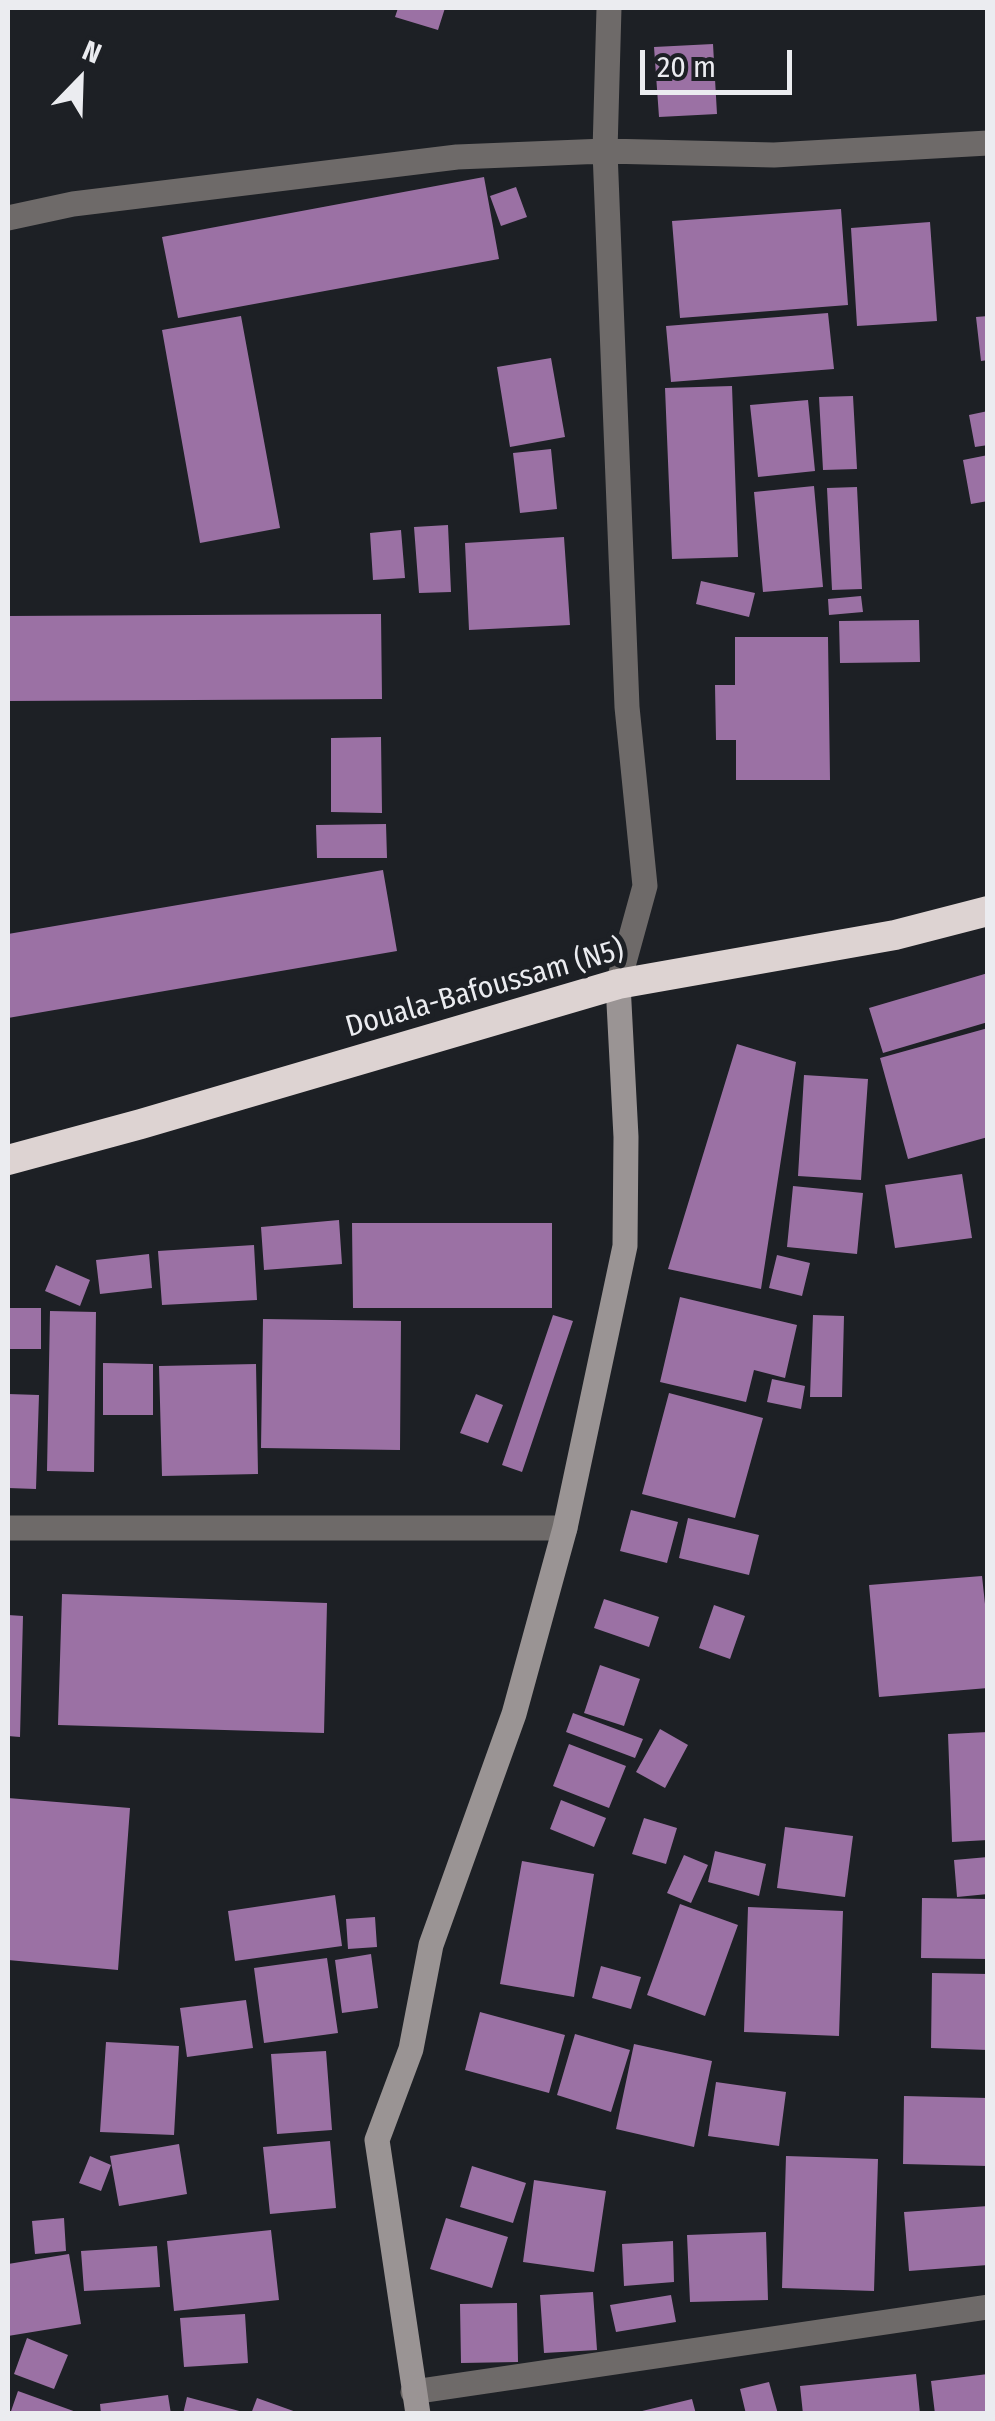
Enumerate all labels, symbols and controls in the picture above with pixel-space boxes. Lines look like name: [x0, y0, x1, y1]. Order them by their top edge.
north arrow: [30, 30, 130, 130]
scale bar: [645, 30, 798, 92]
text: N: [78, 33, 106, 70]
text: 20 m: [657, 49, 716, 85]
street label: Douala-Bafoussam (N5): [342, 932, 628, 1046]

